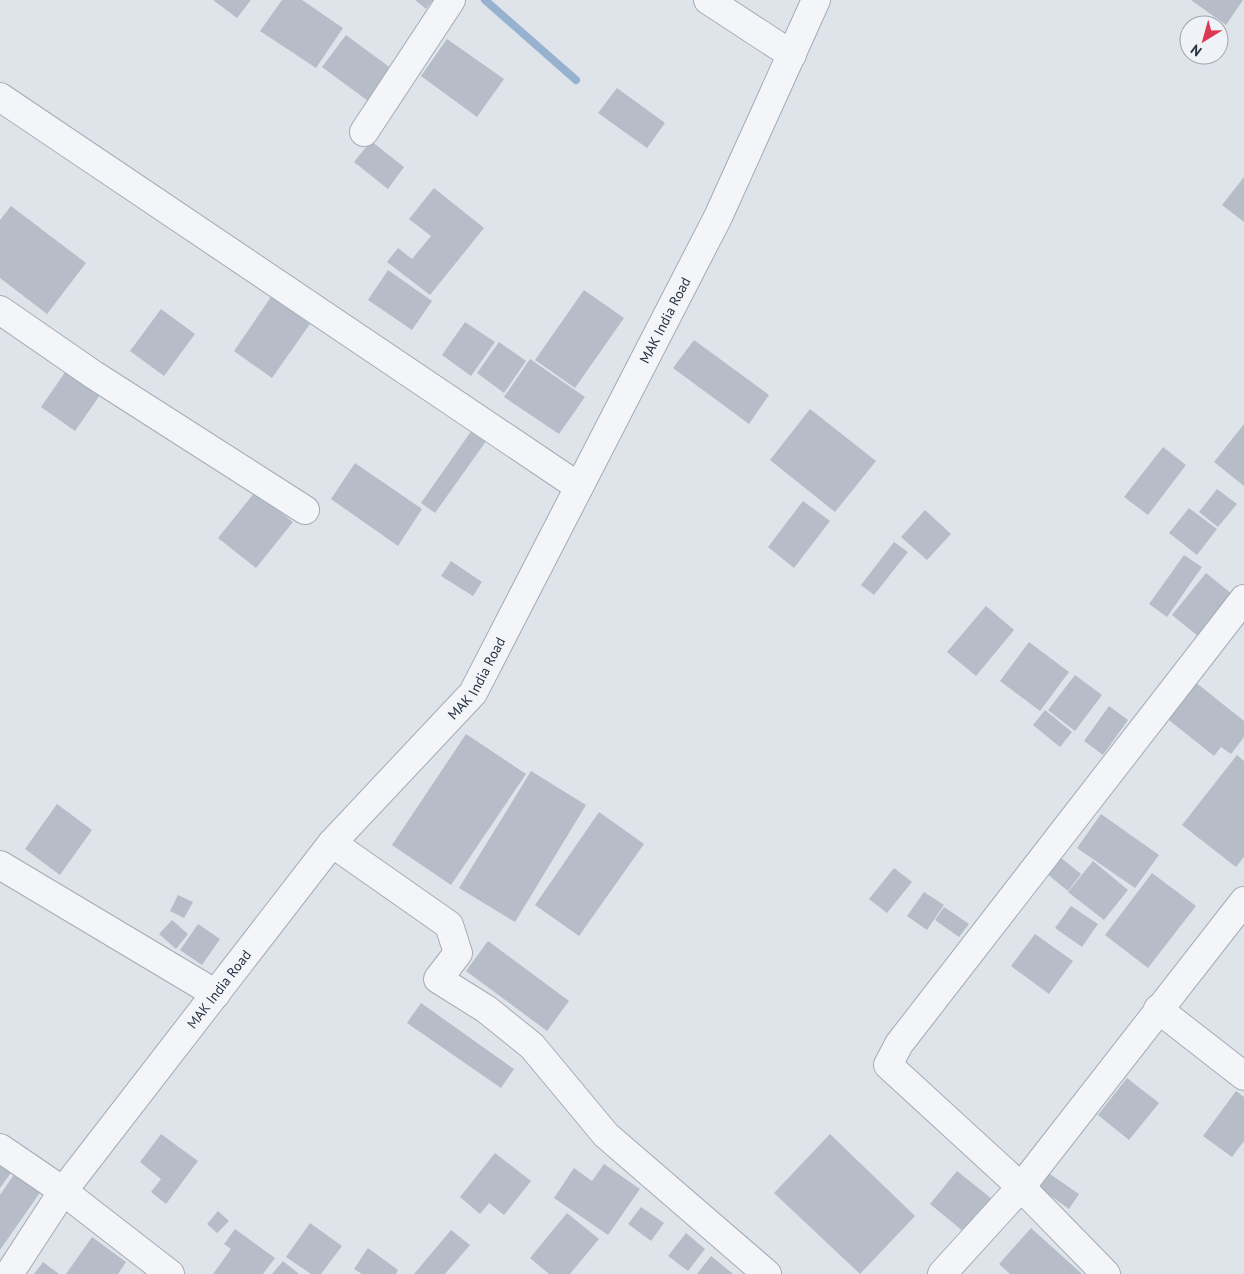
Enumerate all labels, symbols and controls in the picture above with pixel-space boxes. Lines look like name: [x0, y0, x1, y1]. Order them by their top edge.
north arrow: [1179, 15, 1229, 65]
text: N: [1187, 40, 1205, 60]
street label: MAK India Road: [635, 274, 695, 366]
street label: MAK India Road: [444, 634, 509, 723]
street label: MAK India Road: [183, 946, 255, 1032]

